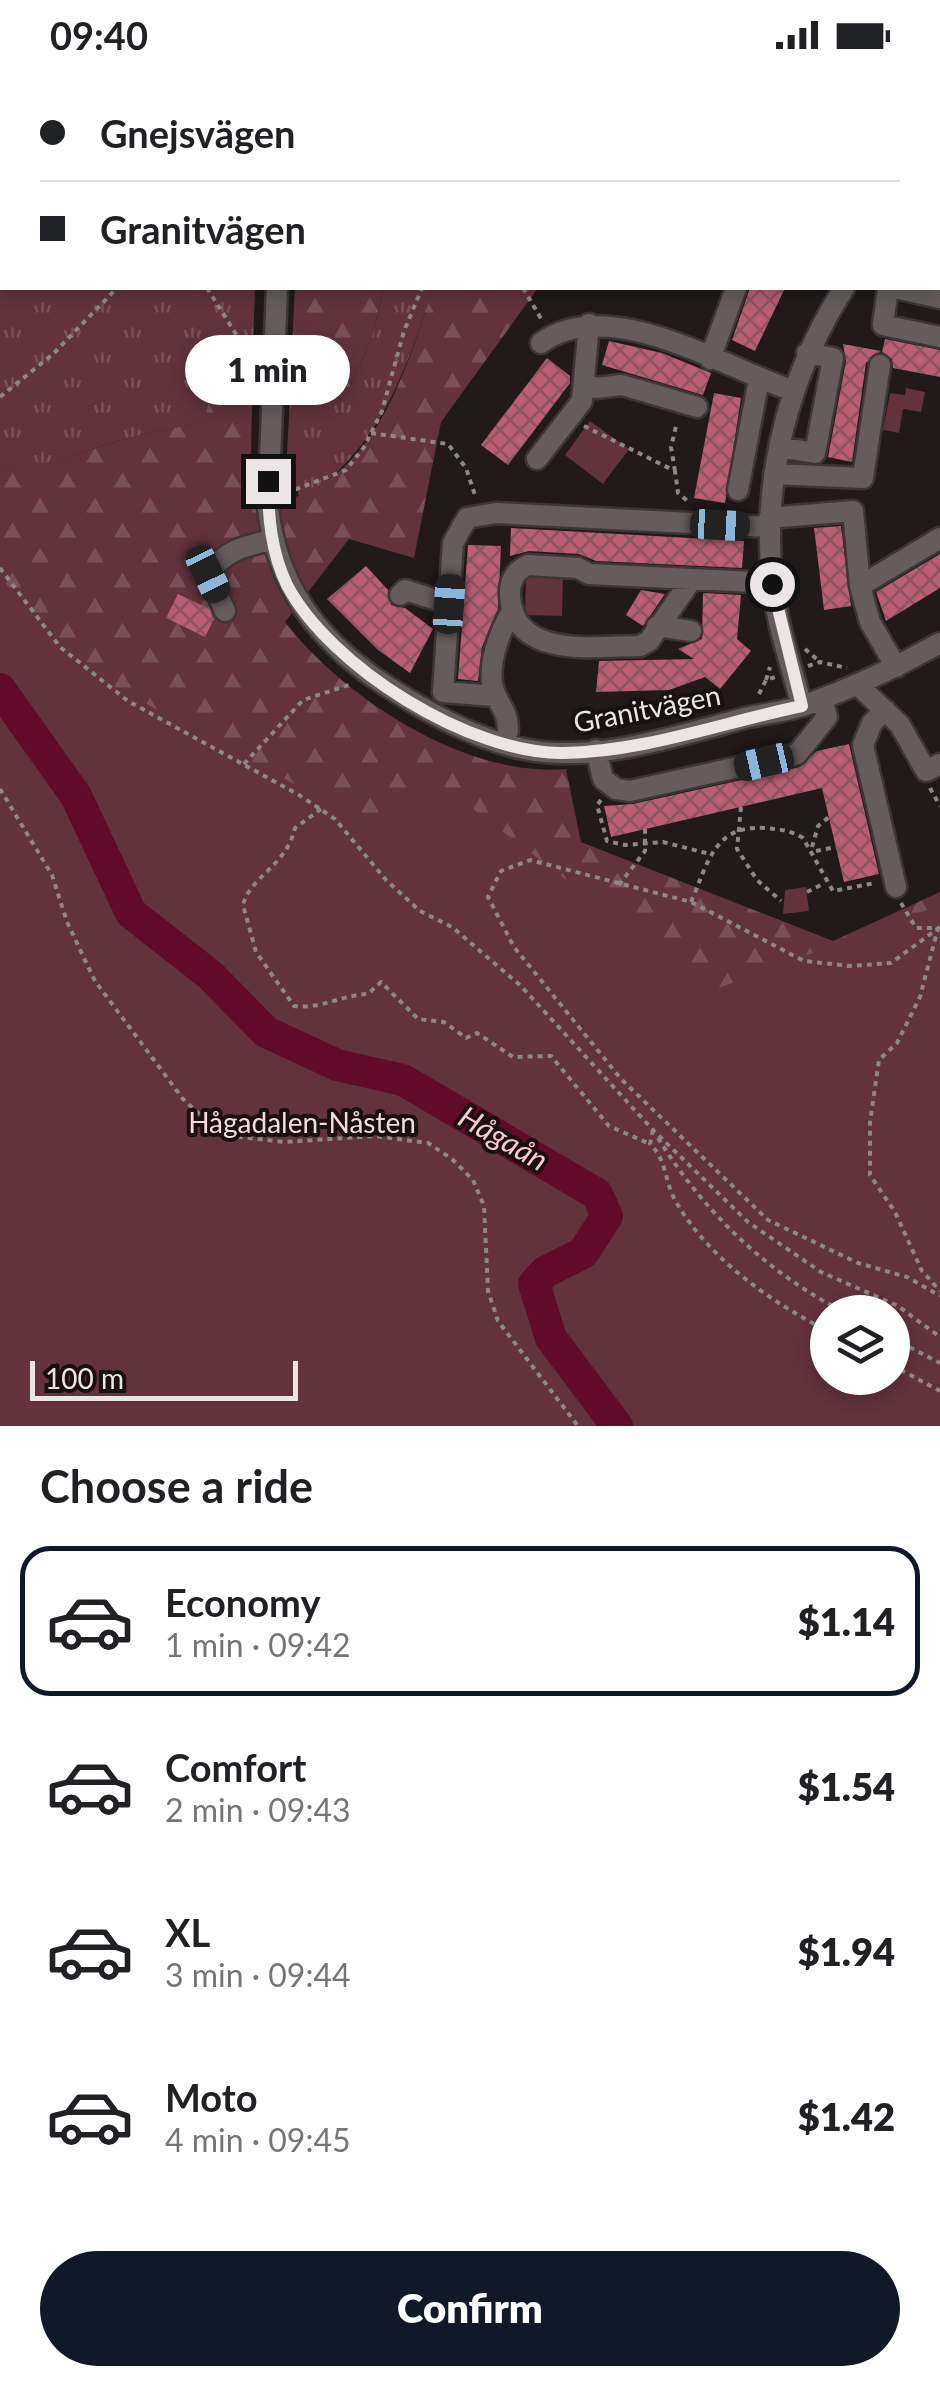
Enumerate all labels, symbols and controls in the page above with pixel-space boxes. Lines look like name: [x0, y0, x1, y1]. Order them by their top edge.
text: 09:40: [50, 12, 148, 58]
text: Gnejsvägen: [100, 110, 295, 156]
text: Granitvägen: [100, 206, 306, 252]
callout: 1 min: [186, 336, 350, 406]
text: 1 min: [228, 350, 307, 389]
route end: [246, 459, 291, 504]
car: [689, 508, 751, 542]
car: [181, 540, 235, 608]
route start: [750, 562, 795, 607]
car: [432, 573, 466, 635]
street label: Granitvägen: [570, 677, 723, 739]
car: [731, 741, 797, 783]
water label: Hågaån: [453, 1097, 555, 1177]
park label: Hågadalen-Nåsten: [188, 1105, 416, 1139]
map controls: [810, 1295, 910, 1395]
button: layers: [810, 1295, 910, 1395]
scale bar: [30, 1356, 298, 1400]
text: 100 m: [45, 1361, 124, 1395]
text: Choose a ride: [40, 1459, 313, 1513]
icon: car: [45, 1576, 135, 1666]
text: Economy: [165, 1579, 320, 1625]
text: $1.14: [798, 1598, 895, 1644]
text: 1 min · 09:42: [165, 1625, 351, 1664]
icon: car: [45, 1741, 135, 1831]
text: Comfort: [165, 1744, 306, 1790]
text: $1.54: [798, 1763, 895, 1809]
text: 2 min · 09:43: [165, 1790, 351, 1829]
icon: car: [45, 1906, 135, 1996]
text: XL: [165, 1909, 210, 1955]
text: $1.94: [798, 1928, 895, 1974]
text: 3 min · 09:44: [165, 1955, 351, 1994]
icon: car: [45, 2071, 135, 2161]
text: Moto: [165, 2074, 258, 2120]
text: $1.42: [798, 2093, 895, 2139]
text: 4 min · 09:45: [165, 2120, 351, 2159]
button: Confirm: [40, 2251, 900, 2366]

